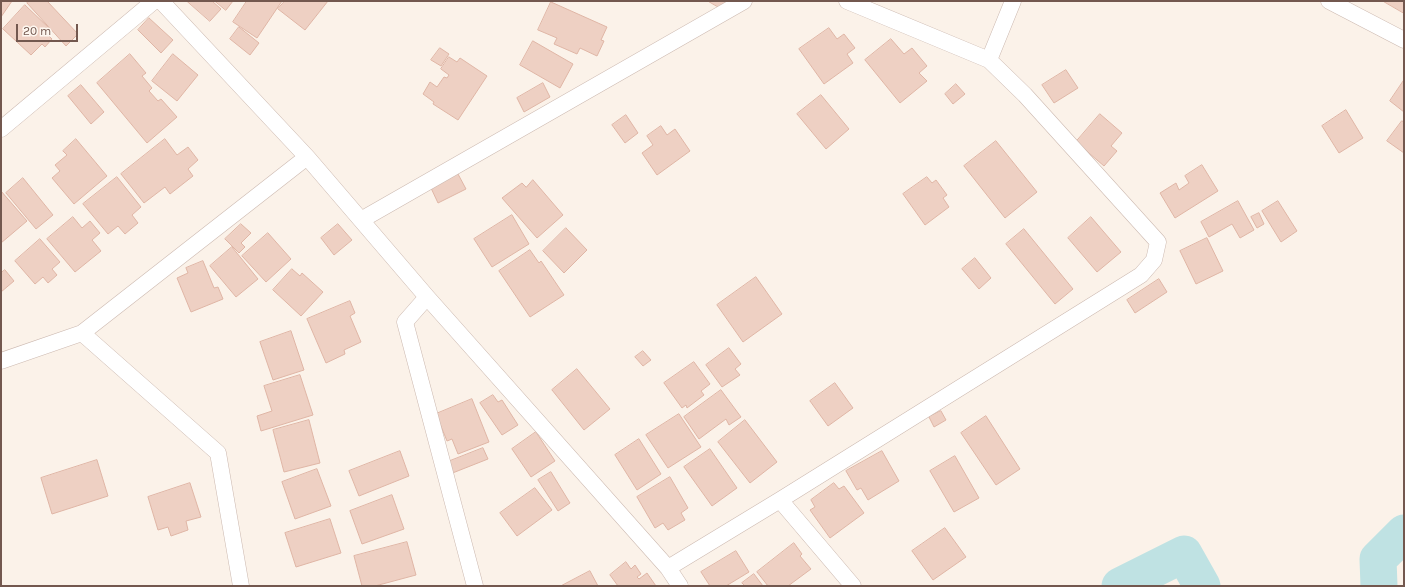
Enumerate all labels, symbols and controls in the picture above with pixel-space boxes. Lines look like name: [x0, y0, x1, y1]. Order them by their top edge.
scale bar: [18, 16, 80, 42]
text: 20 m: [23, 24, 51, 38]

